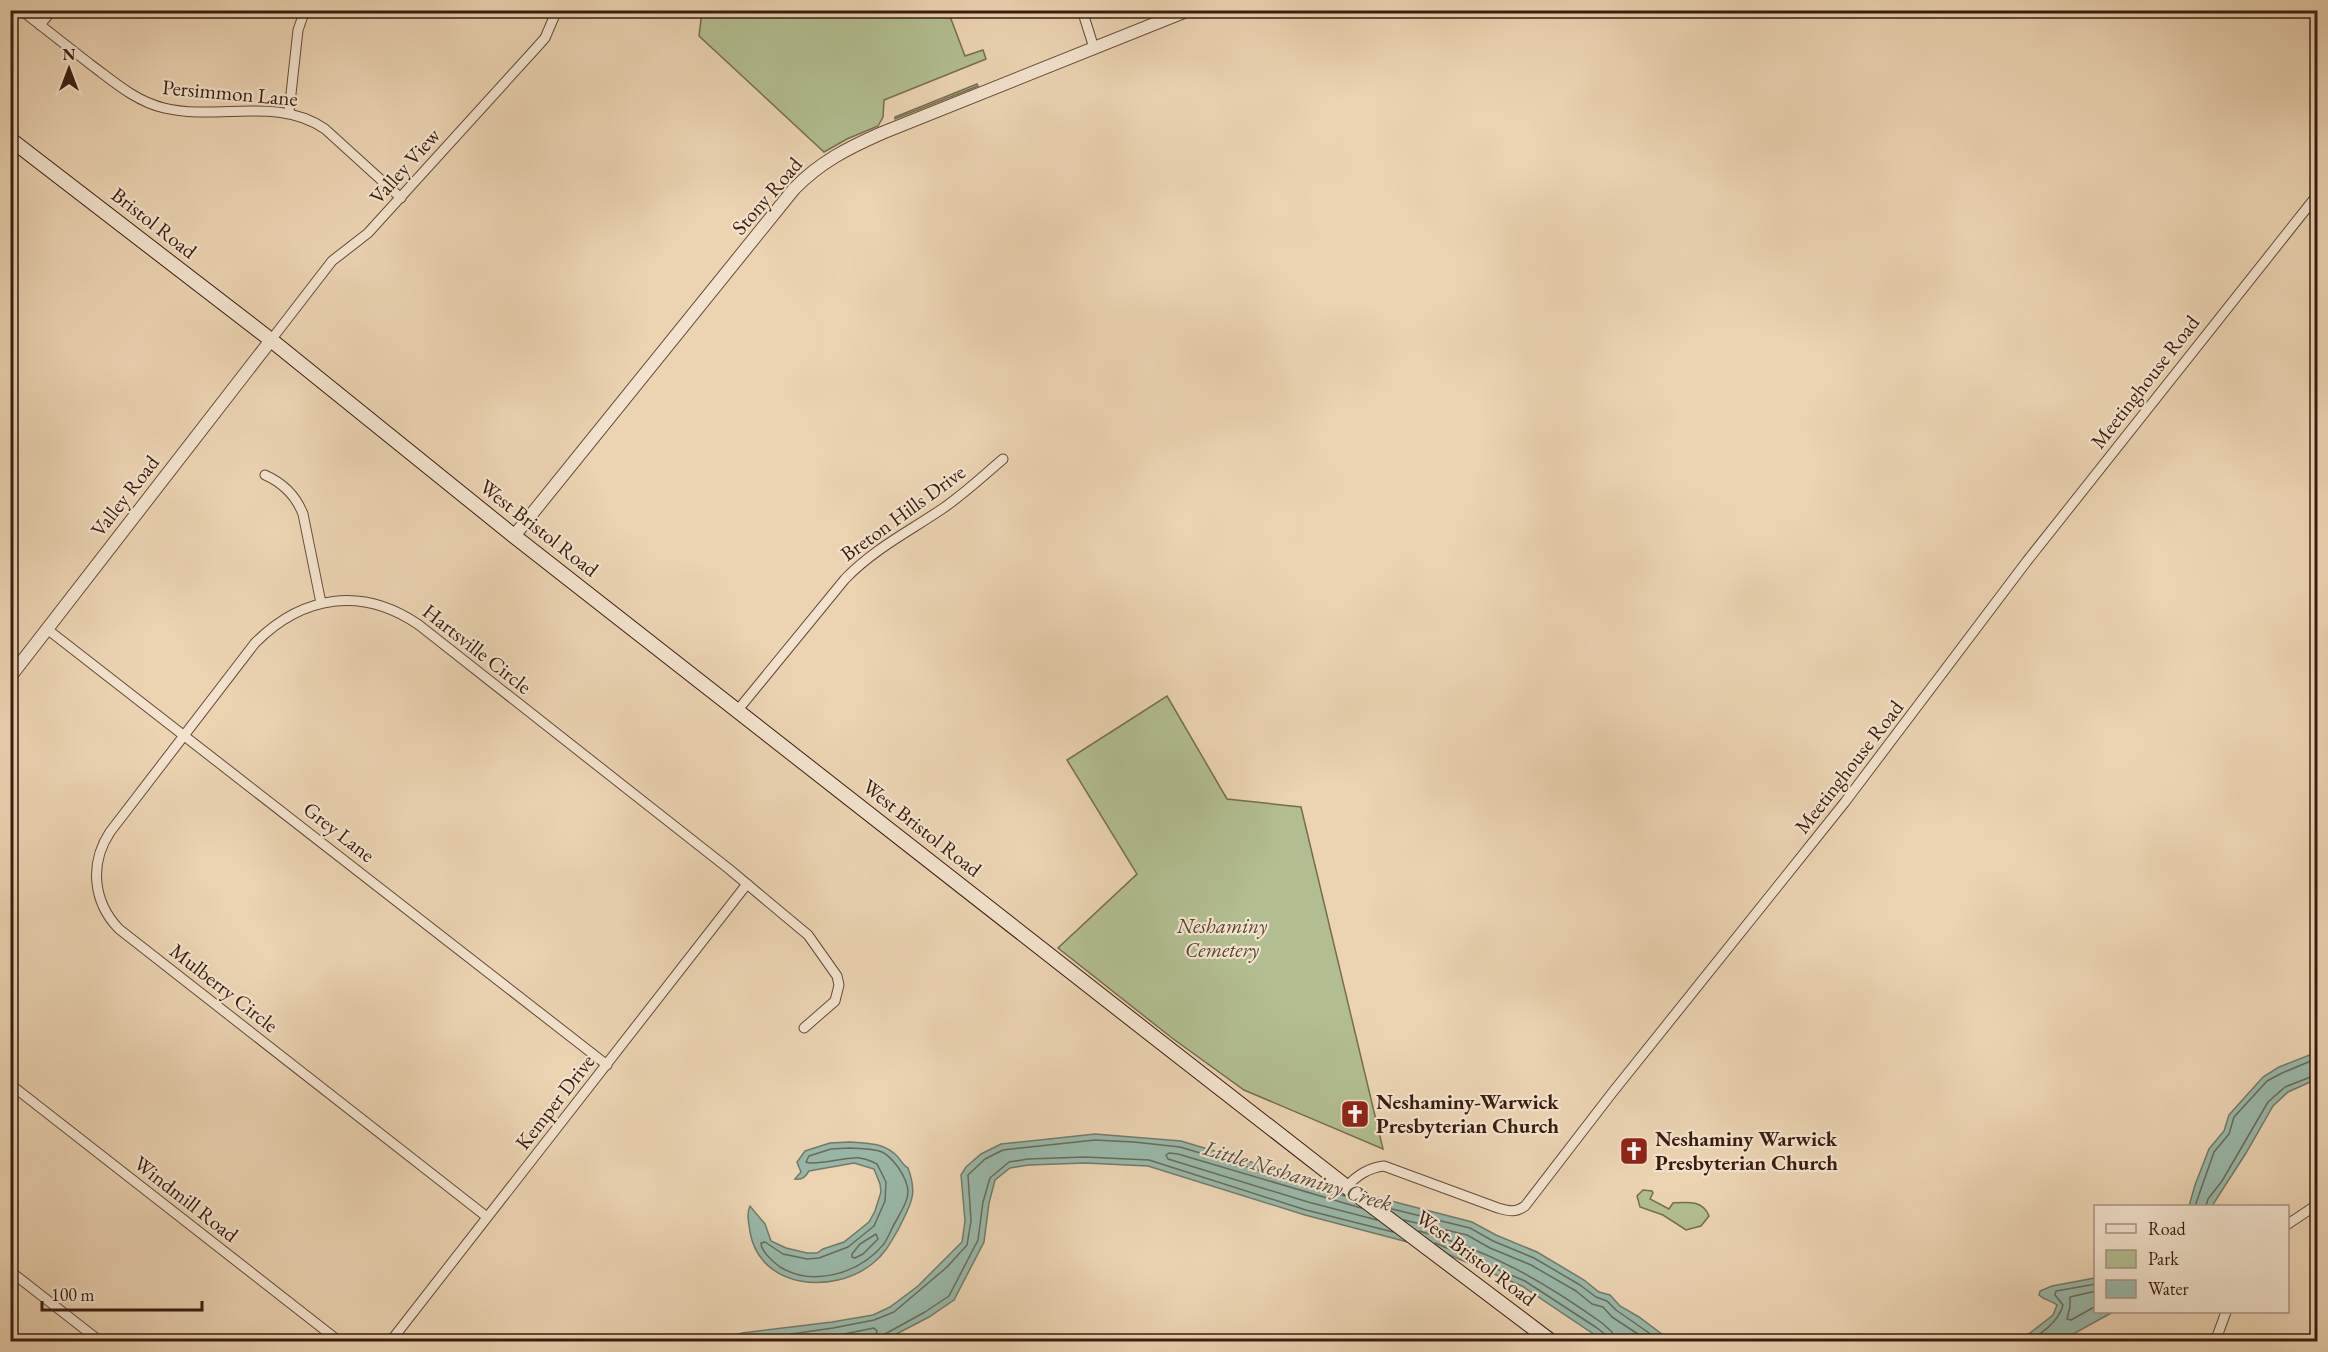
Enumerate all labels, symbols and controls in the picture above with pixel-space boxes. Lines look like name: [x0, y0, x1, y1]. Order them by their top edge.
north arrow: [39, 39, 99, 99]
text: N: [63, 44, 76, 65]
street label: Persimmon Lane: [161, 73, 299, 112]
street label: Valley View: [363, 121, 446, 209]
street label: Stony Road: [725, 151, 808, 240]
street label: Bristol Road: [106, 181, 203, 265]
street label: Meetinghouse Road: [2084, 309, 2205, 454]
street label: Valley Road: [84, 449, 165, 542]
street label: Breton Hills Drive: [835, 458, 970, 567]
street label: West Bristol Road: [474, 473, 605, 583]
street label: Hartsville Circle: [417, 598, 537, 700]
street label: Meetinghouse Road: [1788, 694, 1909, 839]
street label: West Bristol Road: [857, 773, 988, 883]
street label: Grey Lane: [298, 795, 381, 868]
park label: Neshaminy Cemetery: [1176, 912, 1268, 963]
street label: Mulberry Circle: [165, 937, 284, 1038]
street label: Kemper Drive: [509, 1048, 600, 1155]
place label: Neshaminy-Warwick Presbyterian Church: [1376, 1088, 1559, 1139]
church icon: Neshaminy-Warwick Presbyterian Church: [1339, 1098, 1371, 1130]
place label: Neshaminy Warwick Presbyterian Church: [1655, 1125, 1838, 1176]
water label: Little Neshaminy Creek: [1199, 1133, 1396, 1218]
church icon: Neshaminy Warwick Presbyterian Church: [1618, 1135, 1650, 1167]
street label: Windmill Road: [129, 1149, 244, 1248]
street label: West Bristol Road: [1411, 1203, 1542, 1312]
legend: [2094, 1205, 2289, 1313]
text: Road: [2148, 1217, 2187, 1240]
text: Park: [2148, 1247, 2179, 1270]
scale bar: [42, 1274, 202, 1312]
text: Water: [2148, 1277, 2189, 1300]
text: 100 m: [51, 1283, 95, 1306]

